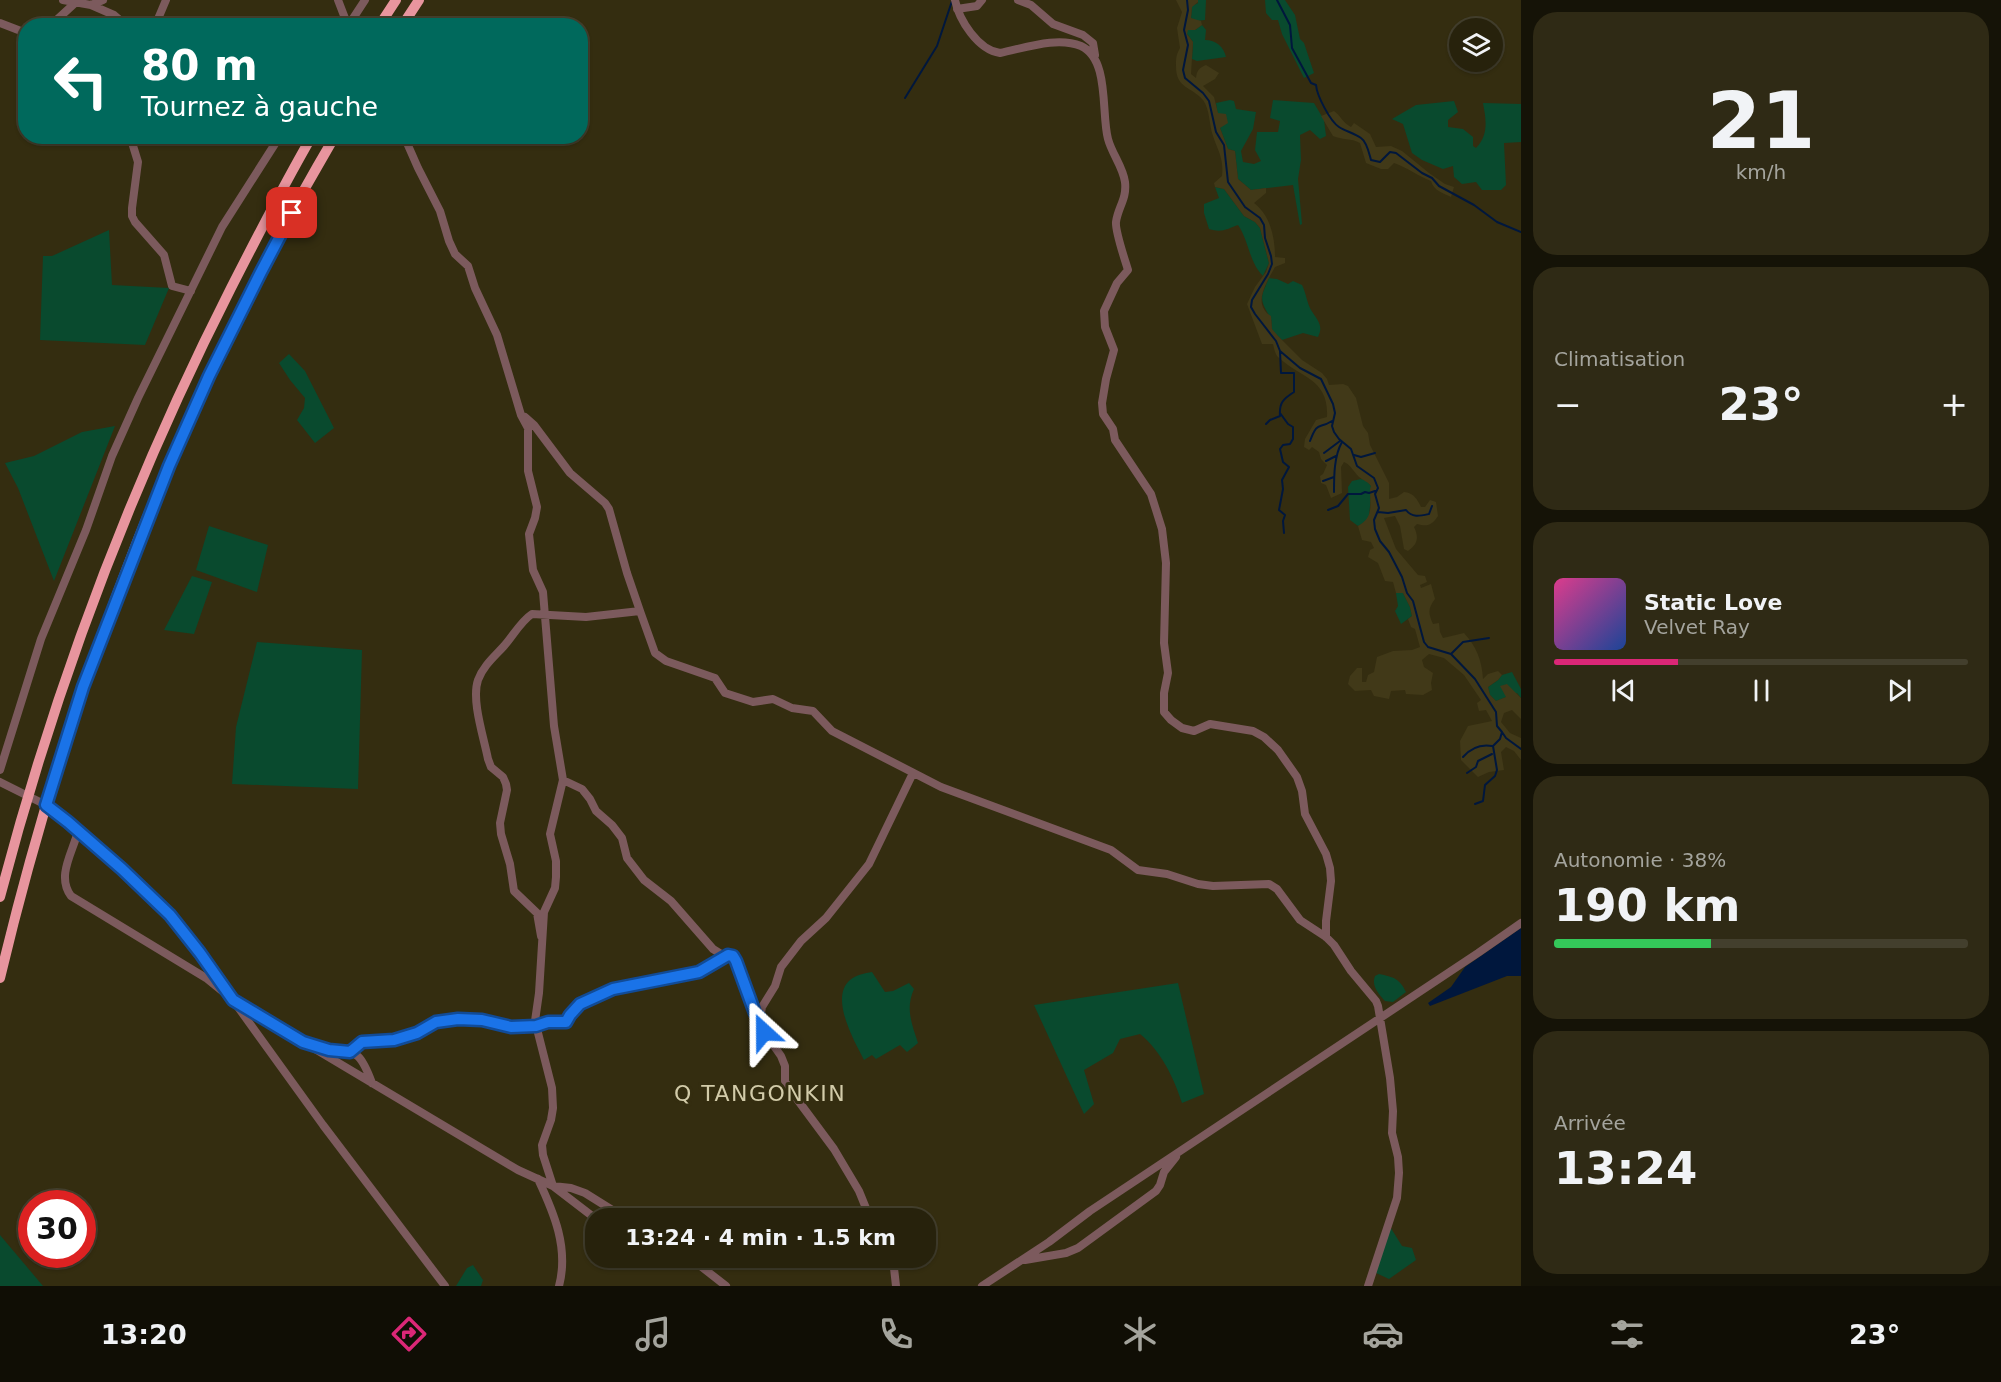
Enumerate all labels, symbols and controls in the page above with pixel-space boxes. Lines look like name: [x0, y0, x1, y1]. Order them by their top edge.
map controls: [1449, 18, 1503, 72]
button: layers: [1449, 18, 1503, 72]
text: 80 m: [141, 41, 258, 90]
icon: left: [42, 42, 120, 120]
text: 21: [1707, 76, 1815, 166]
text: Tournez à gauche: [141, 91, 378, 122]
text: km/h: [1736, 160, 1786, 184]
pin: [266, 187, 317, 238]
icon: arrive: [275, 196, 308, 229]
text: Climatisation: [1554, 347, 1685, 371]
text: 23°: [1718, 378, 1804, 431]
text: −: [1554, 385, 1582, 424]
text: +: [1940, 385, 1968, 424]
text: Static Love: [1644, 590, 1782, 615]
text: Velvet Ray: [1644, 615, 1750, 639]
icon: previous: [1607, 674, 1640, 707]
icon: pause: [1745, 674, 1778, 707]
icon: next: [1883, 674, 1916, 707]
text: Autonomie · 38%: [1554, 848, 1726, 872]
text: 190 km: [1554, 879, 1740, 932]
position arrow: [732, 1000, 796, 1064]
district label: Q TANGONKIN: [674, 1081, 846, 1106]
text: Arrivée: [1554, 1111, 1626, 1135]
text: 13:24: [1554, 1142, 1697, 1195]
speed limit sign: 30: [18, 1190, 96, 1268]
text: 13:24 · 4 min · 1.5 km: [625, 1225, 896, 1250]
icon: directions: [388, 1313, 430, 1355]
icon: music: [632, 1313, 674, 1355]
icon: phone: [875, 1313, 917, 1355]
icon: climate: [1119, 1313, 1161, 1355]
icon: car: [1362, 1313, 1404, 1355]
icon: filters: [1606, 1313, 1648, 1355]
text: 13:20: [101, 1319, 187, 1350]
text: 23°: [1849, 1319, 1900, 1350]

